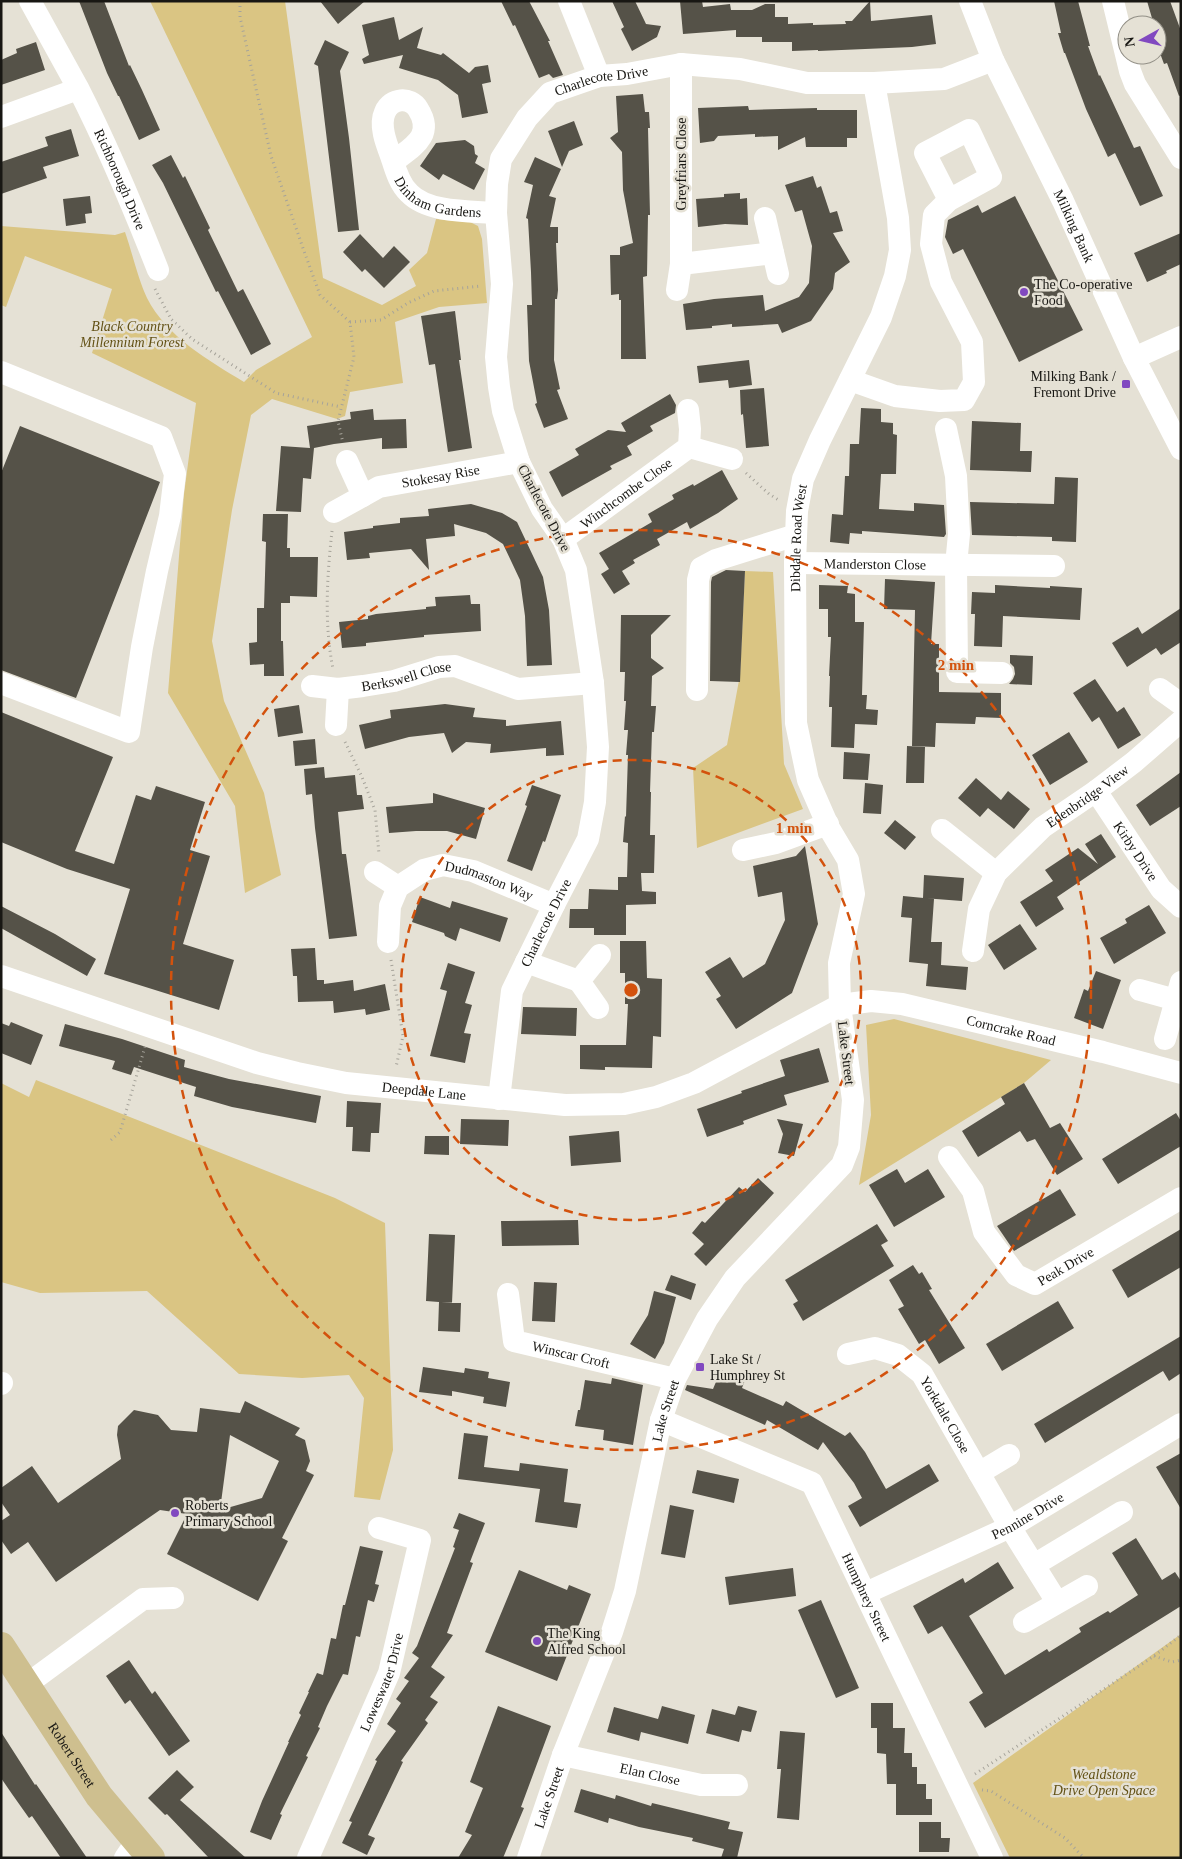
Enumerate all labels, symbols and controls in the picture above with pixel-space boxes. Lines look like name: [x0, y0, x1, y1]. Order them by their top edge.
north arrow: [1117, 15, 1167, 65]
text: N: [1121, 36, 1138, 48]
street label: Charlecote Drive: [552, 63, 649, 98]
street label: Greyfriars Close: [674, 118, 689, 210]
street label: Richborough Drive: [92, 127, 149, 232]
street label: Dinham Gardens: [392, 174, 482, 220]
street label: Milking Bank: [1051, 187, 1097, 265]
place label: The Co-operative Food: [1034, 277, 1132, 308]
marker: The Co-operative Food: [1018, 286, 1030, 298]
park label: Black Country Millennium Forest: [79, 319, 185, 350]
place label: Milking Bank / Fremont Drive: [1030, 369, 1116, 400]
marker: Milking Bank / Fremont Drive: [1120, 378, 1132, 390]
street label: Winchcombe Close: [577, 455, 675, 531]
street label: Stokesay Rise: [400, 462, 481, 490]
street label: Charlecote Drive: [515, 462, 573, 554]
street label: Dibdale Road West: [787, 483, 809, 592]
street label: Manderston Close: [824, 556, 926, 572]
text: 2 min: [938, 657, 975, 673]
street label: Berkswell Close: [360, 659, 452, 694]
street label: Edenbridge View: [1043, 761, 1132, 830]
street label: Kirby Drive: [1111, 818, 1161, 884]
text: 1 min: [776, 820, 813, 836]
street label: Dudmaston Way: [444, 858, 535, 903]
street label: Charlecote Drive: [518, 876, 574, 969]
centre of rings: [622, 981, 640, 999]
street label: Corncrake Road: [965, 1012, 1057, 1048]
street label: Lake Street: [835, 1020, 857, 1086]
street label: Deepdale Lane: [381, 1079, 467, 1103]
street label: Peak Drive: [1035, 1244, 1096, 1288]
street label: Winscar Croft: [531, 1338, 611, 1371]
place label: Lake St / Humphrey St: [710, 1352, 785, 1383]
marker: Lake St / Humphrey St: [694, 1361, 706, 1373]
street label: Yorkdale Close: [917, 1373, 973, 1456]
street label: Lake Street: [649, 1378, 682, 1443]
street label: Pennine Drive: [989, 1489, 1066, 1542]
place label: Roberts Primary School: [185, 1498, 273, 1529]
marker: Roberts Primary School: [169, 1507, 181, 1519]
street label: Humphrey Street: [839, 1550, 894, 1644]
place label: The King Alfred School: [547, 1626, 626, 1657]
street label: Loweswater Drive: [357, 1631, 406, 1734]
marker: The King Alfred School: [531, 1635, 543, 1647]
street label: Robert Street: [46, 1720, 99, 1790]
street label: Elan Close: [619, 1760, 681, 1788]
street label: Lake Street: [531, 1764, 566, 1830]
park label: Wealdstone Drive Open Space: [1052, 1767, 1155, 1798]

